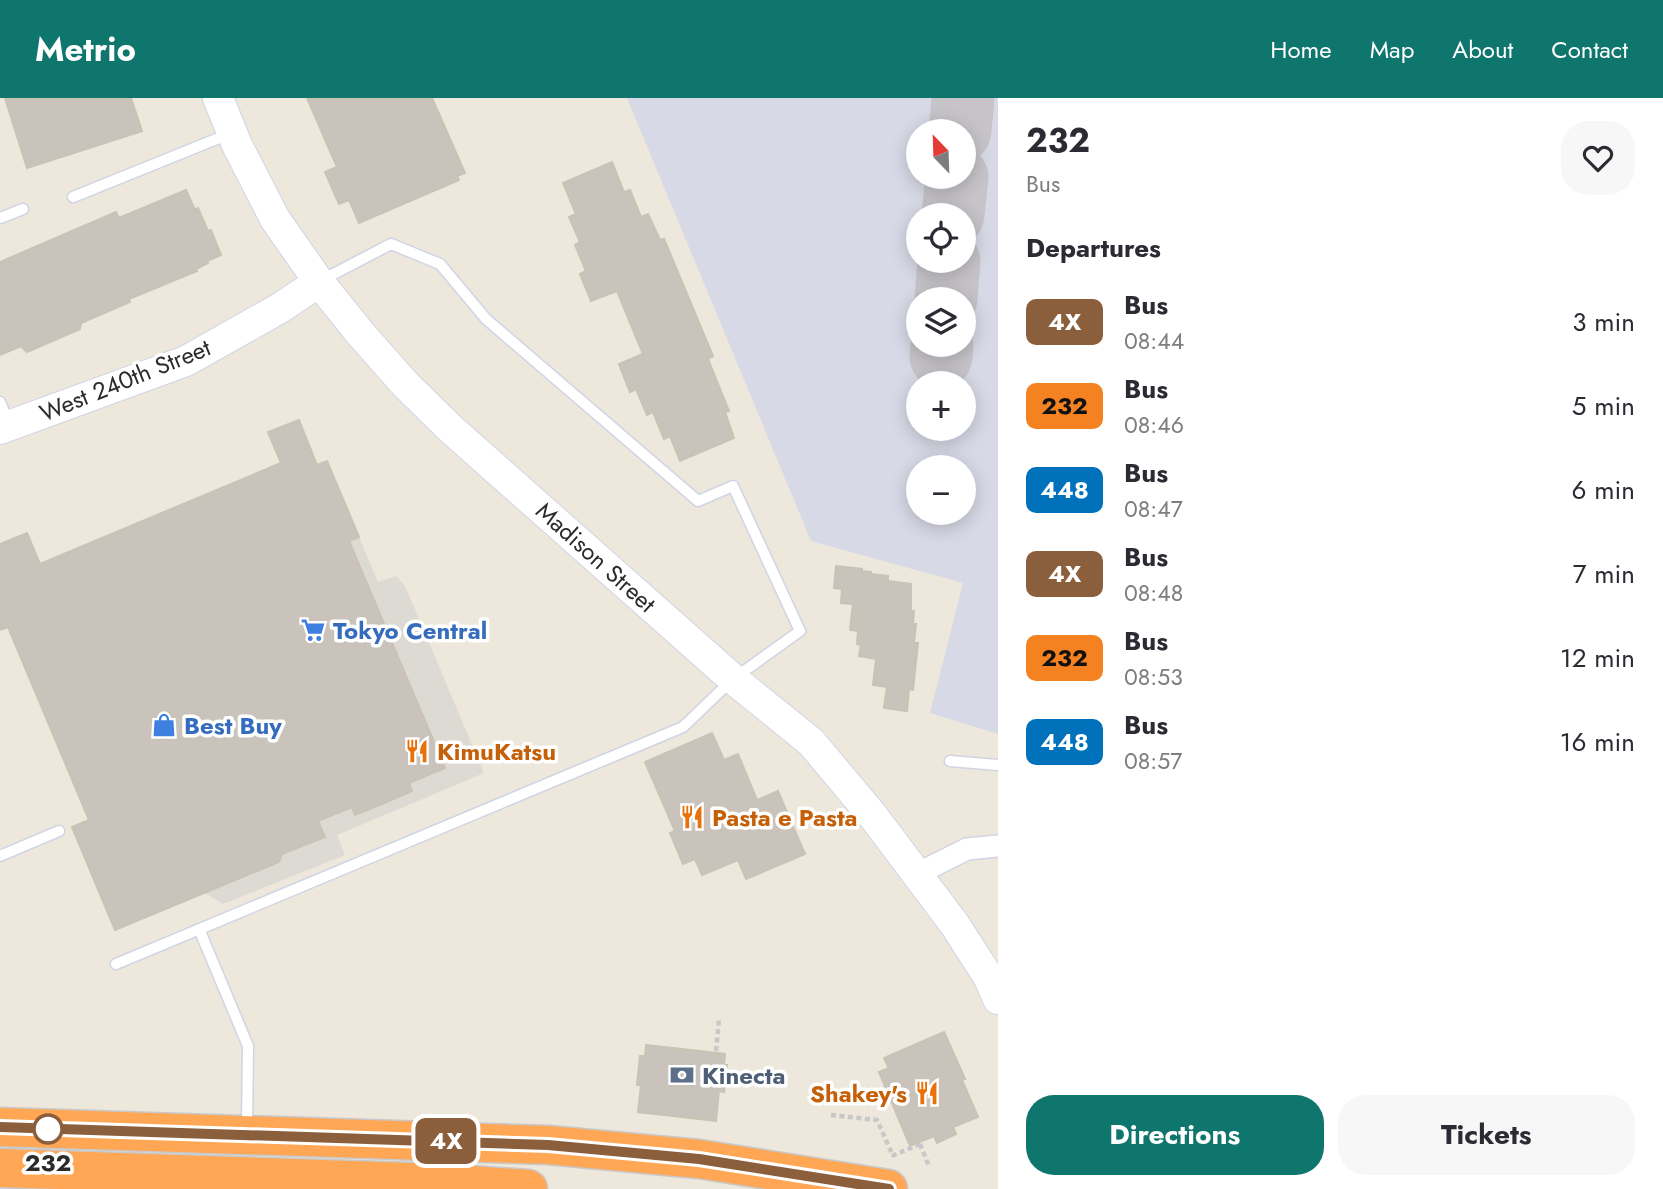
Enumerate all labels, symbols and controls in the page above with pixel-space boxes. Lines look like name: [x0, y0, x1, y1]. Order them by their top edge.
text: Metrio: [35, 26, 136, 73]
text: Home: [1270, 32, 1332, 67]
text: Map: [1370, 32, 1414, 67]
text: About: [1452, 32, 1513, 67]
text: Contact: [1551, 32, 1628, 67]
text: 232: [1026, 117, 1090, 164]
north arrow: [906, 119, 976, 189]
map controls: [906, 119, 976, 525]
button: heart: [1561, 121, 1635, 195]
text: Bus: [1026, 167, 1060, 201]
button: locate: [906, 203, 976, 273]
text: Departures: [1026, 229, 1161, 267]
text: Bus: [1124, 286, 1168, 324]
button: layers: [906, 287, 976, 357]
text: 3 min: [1572, 303, 1635, 341]
text: 4X: [1048, 304, 1081, 339]
text: 08:44: [1124, 324, 1184, 358]
street label: West 240th Street: [34, 330, 216, 430]
text: Bus: [1124, 370, 1168, 408]
button: +: [906, 371, 976, 441]
text: 5 min: [1572, 387, 1635, 425]
text: 232: [1041, 388, 1088, 423]
text: 08:46: [1124, 408, 1184, 442]
text: Bus: [1124, 454, 1168, 492]
button: −: [906, 455, 976, 525]
text: 6 min: [1572, 471, 1635, 509]
text: 448: [1040, 472, 1089, 507]
text: 08:47: [1124, 492, 1183, 526]
street label: Madison Street: [528, 494, 664, 621]
text: Bus: [1124, 538, 1168, 576]
text: 7 min: [1573, 555, 1635, 593]
text: 4X: [1048, 556, 1081, 591]
text: 08:48: [1124, 576, 1183, 610]
place label: Tokyo Central: [333, 613, 487, 648]
supermarket icon: Tokyo Central: [299, 616, 327, 644]
text: Bus: [1124, 622, 1168, 660]
text: 12 min: [1560, 639, 1635, 677]
text: 232: [1041, 640, 1088, 675]
text: 08:53: [1124, 660, 1183, 694]
text: Bus: [1124, 706, 1168, 744]
place label: Best Buy: [184, 708, 282, 743]
shop icon: Best Buy: [150, 711, 178, 739]
text: 16 min: [1560, 723, 1635, 761]
text: 448: [1040, 724, 1089, 759]
place label: KimuKatsu: [437, 734, 556, 769]
restaurant icon: KimuKatsu: [403, 737, 431, 765]
text: 08:57: [1124, 744, 1182, 778]
place label: Pasta e Pasta: [712, 800, 858, 835]
restaurant icon: Pasta e Pasta: [678, 803, 706, 831]
place label: Kinecta: [702, 1058, 785, 1093]
bank icon: Kinecta: [668, 1061, 696, 1089]
place label: Shakey's: [810, 1076, 907, 1111]
restaurant icon: Shakey's: [913, 1079, 941, 1107]
button: Directions: [1026, 1095, 1324, 1175]
button: Tickets: [1338, 1095, 1635, 1175]
marker: 232: [33, 1114, 63, 1144]
line badge: 4X: [414, 1118, 478, 1164]
text: 4X: [429, 1123, 463, 1158]
place label: 232: [25, 1145, 71, 1180]

